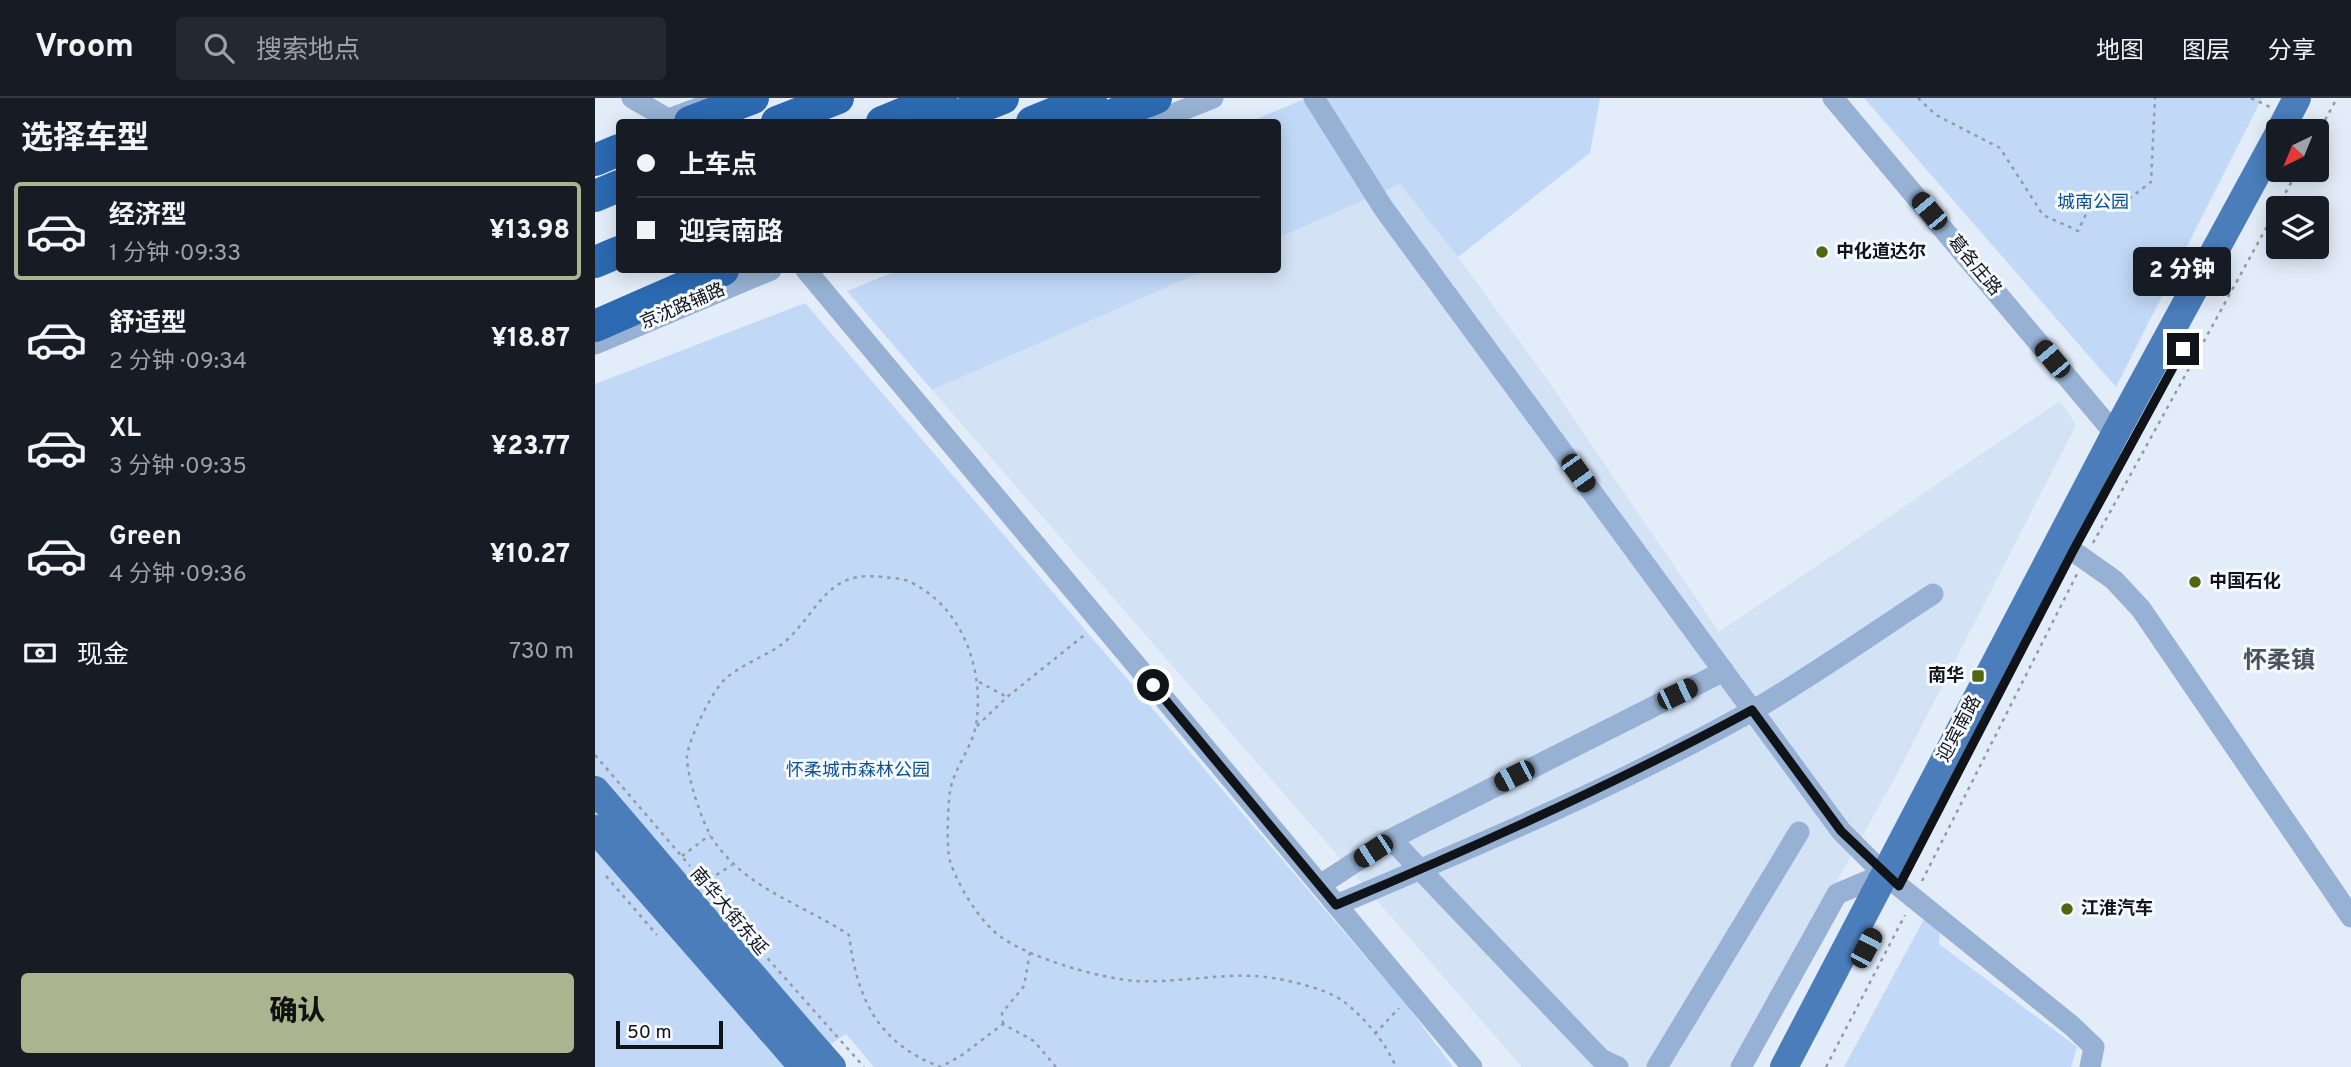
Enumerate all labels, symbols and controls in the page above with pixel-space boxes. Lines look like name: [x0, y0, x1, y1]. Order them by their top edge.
search box: [176, 17, 666, 80]
text: Vroom: [35, 27, 134, 69]
icon: search: [200, 29, 238, 67]
text: 搜索地点: [256, 35, 360, 68]
text: 地图: [2096, 37, 2144, 67]
text: 图层: [2182, 37, 2230, 67]
text: 分享: [2268, 37, 2316, 67]
north arrow: [2266, 119, 2329, 182]
map controls: [2266, 119, 2329, 259]
text: 选择车型: [21, 120, 149, 160]
text: 上车点: [679, 150, 757, 183]
car: [1908, 188, 1951, 234]
park label: 城南公园: [2057, 192, 2129, 215]
button: layers: [2266, 196, 2329, 259]
icon: car: [25, 200, 88, 263]
text: 经济型: [109, 200, 187, 233]
text: ¥13.98: [489, 215, 570, 248]
text: 迎宾南路: [679, 217, 783, 250]
street label: 葛各庄路: [1942, 231, 2006, 301]
text: 1 分钟 · 09:33: [109, 240, 241, 269]
place label: 中化道达尔: [1836, 241, 1926, 264]
marker: 中化道达尔: [1814, 244, 1830, 260]
callout: 2 分钟: [2134, 247, 2232, 296]
text: 2 分钟: [2149, 257, 2215, 286]
street label: 京沈路辅路: [637, 279, 729, 335]
icon: car: [25, 308, 88, 371]
text: 舒适型: [109, 308, 187, 341]
text: ¥18.87: [491, 323, 570, 356]
route end: [2167, 333, 2199, 365]
car: [2031, 336, 2074, 382]
text: 2 分钟 · 09:34: [109, 348, 247, 377]
text: XL: [109, 413, 141, 446]
icon: car: [25, 416, 88, 479]
text: ¥23.77: [491, 431, 570, 464]
car: [1558, 450, 1599, 496]
text: 3 分钟 · 09:35: [109, 453, 247, 482]
text: Green: [109, 521, 182, 554]
icon: car: [25, 524, 88, 587]
text: ¥10.27: [490, 539, 570, 572]
text: 4 分钟 · 09:36: [109, 561, 247, 590]
place label: 中国石化: [2209, 571, 2281, 594]
marker: 中国石化: [2187, 574, 2203, 590]
icon: cash: [21, 634, 59, 672]
text: 730 m: [509, 638, 574, 667]
text: 现金: [77, 640, 129, 673]
district label: 怀柔镇: [2243, 647, 2315, 677]
place label: 南华: [1928, 665, 1964, 688]
marker: 南华: [1970, 668, 1986, 684]
route start: [1137, 669, 1169, 701]
car: [1654, 675, 1701, 713]
street label: 迎宾南路: [1933, 692, 1987, 766]
car: [1491, 757, 1538, 795]
park label: 怀柔城市森林公园: [786, 760, 930, 783]
car: [1350, 831, 1397, 871]
street label: 南华大街东延: [684, 863, 772, 961]
place label: 江淮汽车: [2081, 898, 2153, 921]
marker: 江淮汽车: [2059, 901, 2075, 917]
car: [1847, 925, 1886, 971]
button: 确认: [21, 973, 574, 1053]
scale bar: [616, 1018, 723, 1050]
text: 50 m: [627, 1021, 672, 1045]

